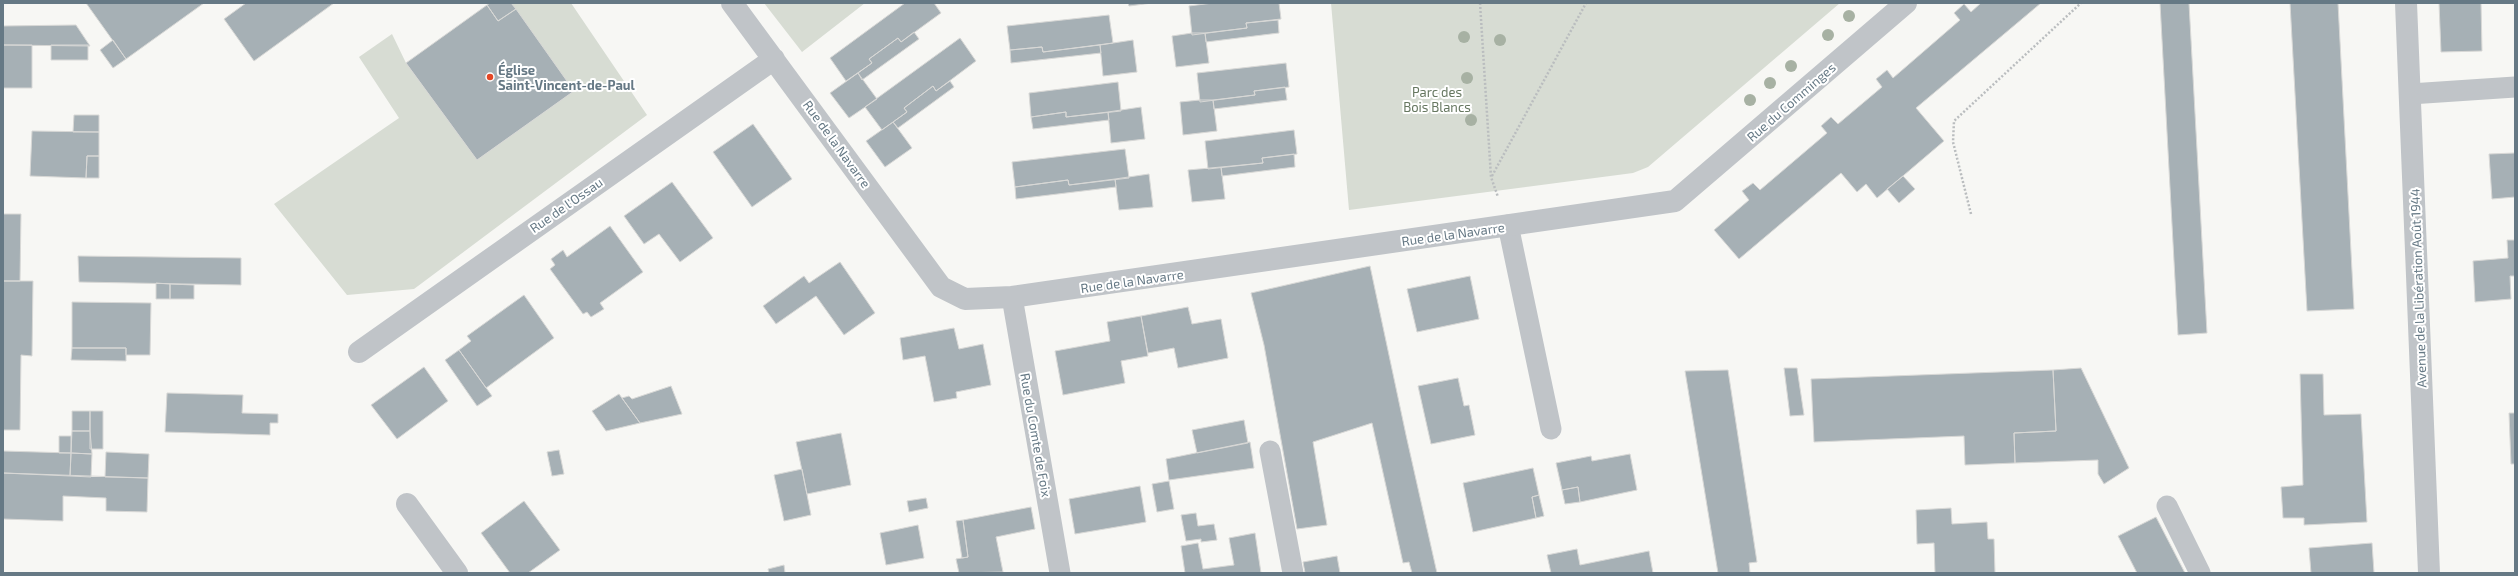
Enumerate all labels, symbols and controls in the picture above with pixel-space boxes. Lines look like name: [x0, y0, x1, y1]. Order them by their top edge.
street label: Rue du Comminges: [1743, 59, 1839, 145]
place label: Église Saint-Vincent-de-Paul: [498, 61, 636, 93]
marker: Église Saint-Vincent-de-Paul: [485, 72, 495, 82]
park label: Parc des Bois Blancs: [1403, 84, 1471, 115]
street label: Rue de la Navarre: [800, 97, 874, 191]
street label: Rue de l'Ossau: [526, 174, 606, 236]
street label: Avenue de la Libération Août 1944: [2407, 188, 2429, 388]
street label: Rue de la Navarre: [1400, 219, 1506, 249]
street label: Rue de la Navarre: [1079, 266, 1185, 296]
street label: Rue du Comte de Foix: [1017, 372, 1055, 498]

